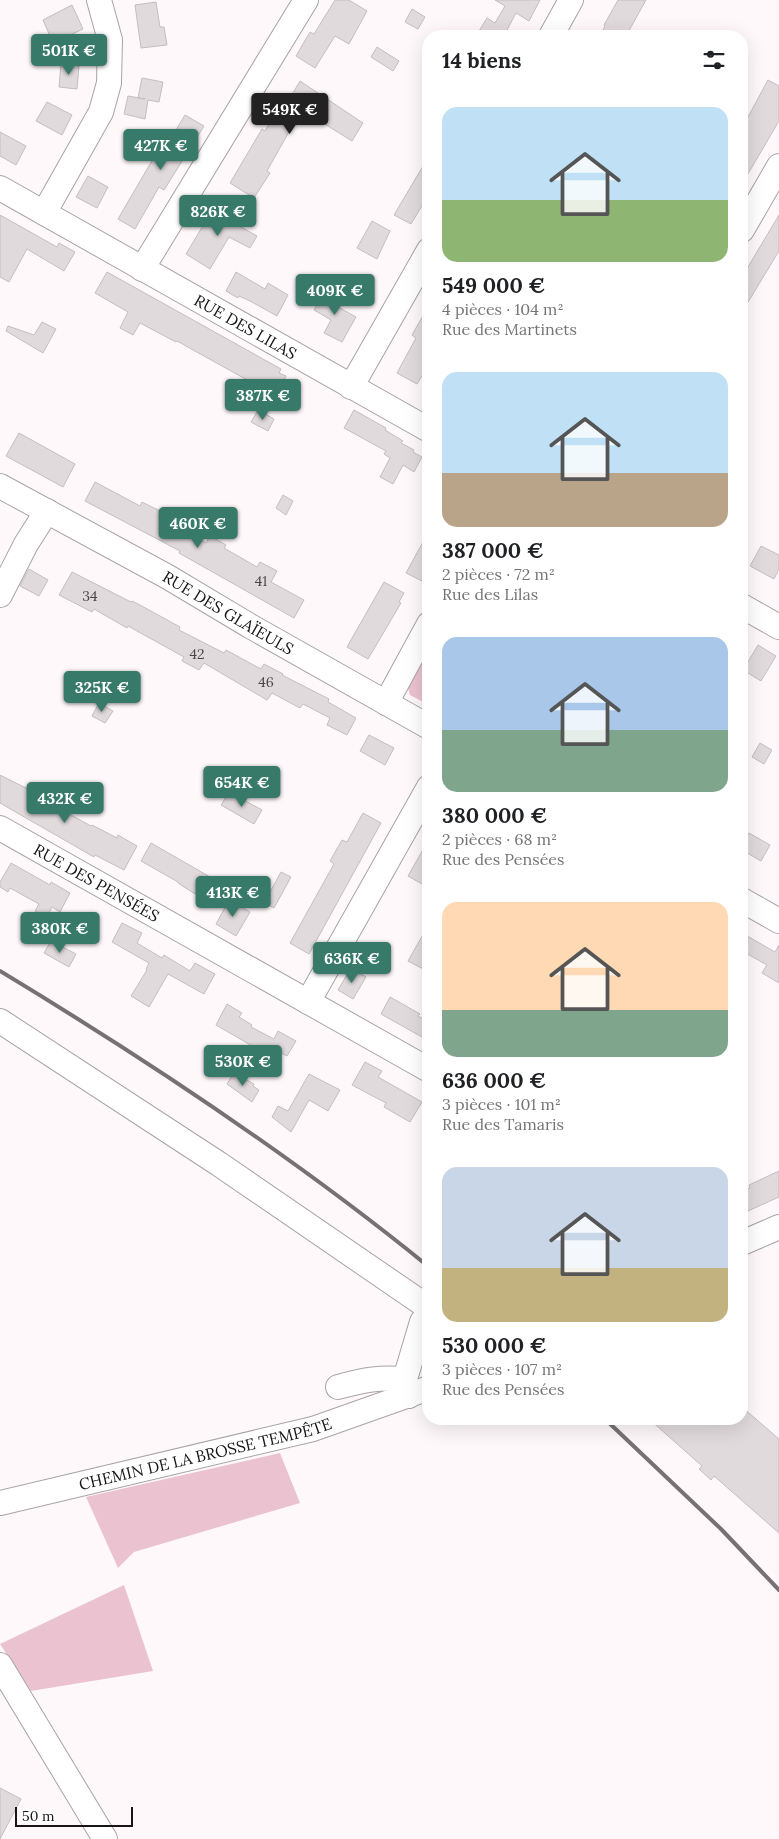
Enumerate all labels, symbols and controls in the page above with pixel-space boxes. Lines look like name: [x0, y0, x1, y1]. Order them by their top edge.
pin: 501K €: [28, 34, 110, 76]
text: 501K €: [42, 40, 96, 60]
icon: filters: [700, 46, 728, 74]
text: 14 biens: [442, 47, 521, 74]
pin: 549K €: [249, 92, 331, 135]
text: 549K €: [262, 99, 318, 119]
pin: 427K €: [120, 128, 202, 171]
text: 427K €: [134, 135, 188, 155]
icon: home: [540, 139, 630, 229]
pin: 826K €: [177, 194, 259, 237]
text: 826K €: [190, 201, 246, 221]
text: 549 000 €: [442, 272, 545, 299]
pin: 409K €: [294, 274, 376, 316]
text: 409K €: [307, 280, 363, 300]
street label: RUE DES LILAS: [191, 290, 300, 363]
text: 4 pièces · 104 m²: [442, 299, 564, 319]
text: Rue des Martinets: [442, 319, 577, 339]
pin: 387K €: [222, 378, 304, 421]
text: 387K €: [236, 385, 290, 405]
icon: home: [540, 404, 630, 494]
pin: 460K €: [157, 506, 239, 549]
text: 460K €: [170, 513, 226, 533]
text: 387 000 €: [442, 537, 544, 564]
text: 2 pièces · 72 m²: [442, 564, 555, 584]
street label: RUE DES GLAÏEULS: [159, 566, 297, 659]
house number: 41: [255, 572, 267, 590]
text: Rue des Lilas: [442, 584, 538, 604]
house number: 34: [82, 587, 98, 605]
house number: 42: [189, 645, 205, 663]
icon: home: [540, 669, 630, 759]
pin: 325K €: [61, 670, 143, 713]
house number: 46: [258, 673, 274, 691]
text: 325K €: [75, 677, 129, 697]
pin: 654K €: [201, 766, 283, 808]
text: 654K €: [214, 772, 270, 792]
pin: 432K €: [24, 782, 106, 824]
text: 432K €: [38, 788, 92, 808]
text: 380 000 €: [442, 802, 547, 829]
text: 2 pièces · 68 m²: [442, 829, 557, 849]
street label: RUE DES PENSÉES: [30, 839, 163, 926]
text: Rue des Pensées: [442, 849, 564, 869]
pin: 413K €: [192, 876, 274, 918]
text: 413K €: [207, 882, 259, 902]
pin: 380K €: [19, 912, 101, 954]
text: 380K €: [32, 918, 88, 938]
icon: home: [540, 934, 630, 1024]
pin: 636K €: [311, 942, 393, 984]
text: 636K €: [324, 948, 380, 968]
pin: 530K €: [202, 1044, 284, 1087]
text: 530K €: [215, 1051, 271, 1071]
text: 636 000 €: [442, 1067, 546, 1094]
text: 3 pièces · 101 m²: [442, 1094, 561, 1114]
text: Rue des Tamaris: [442, 1114, 564, 1134]
icon: home: [540, 1199, 630, 1289]
text: 530 000 €: [442, 1332, 547, 1359]
text: 3 pièces · 107 m²: [442, 1359, 562, 1379]
text: Rue des Pensées: [442, 1379, 564, 1399]
street label: CHEMIN DE LA BROSSE TEMPÊTE: [77, 1413, 334, 1494]
scale bar: [15, 1804, 132, 1827]
text: 50 m: [22, 1807, 55, 1825]

